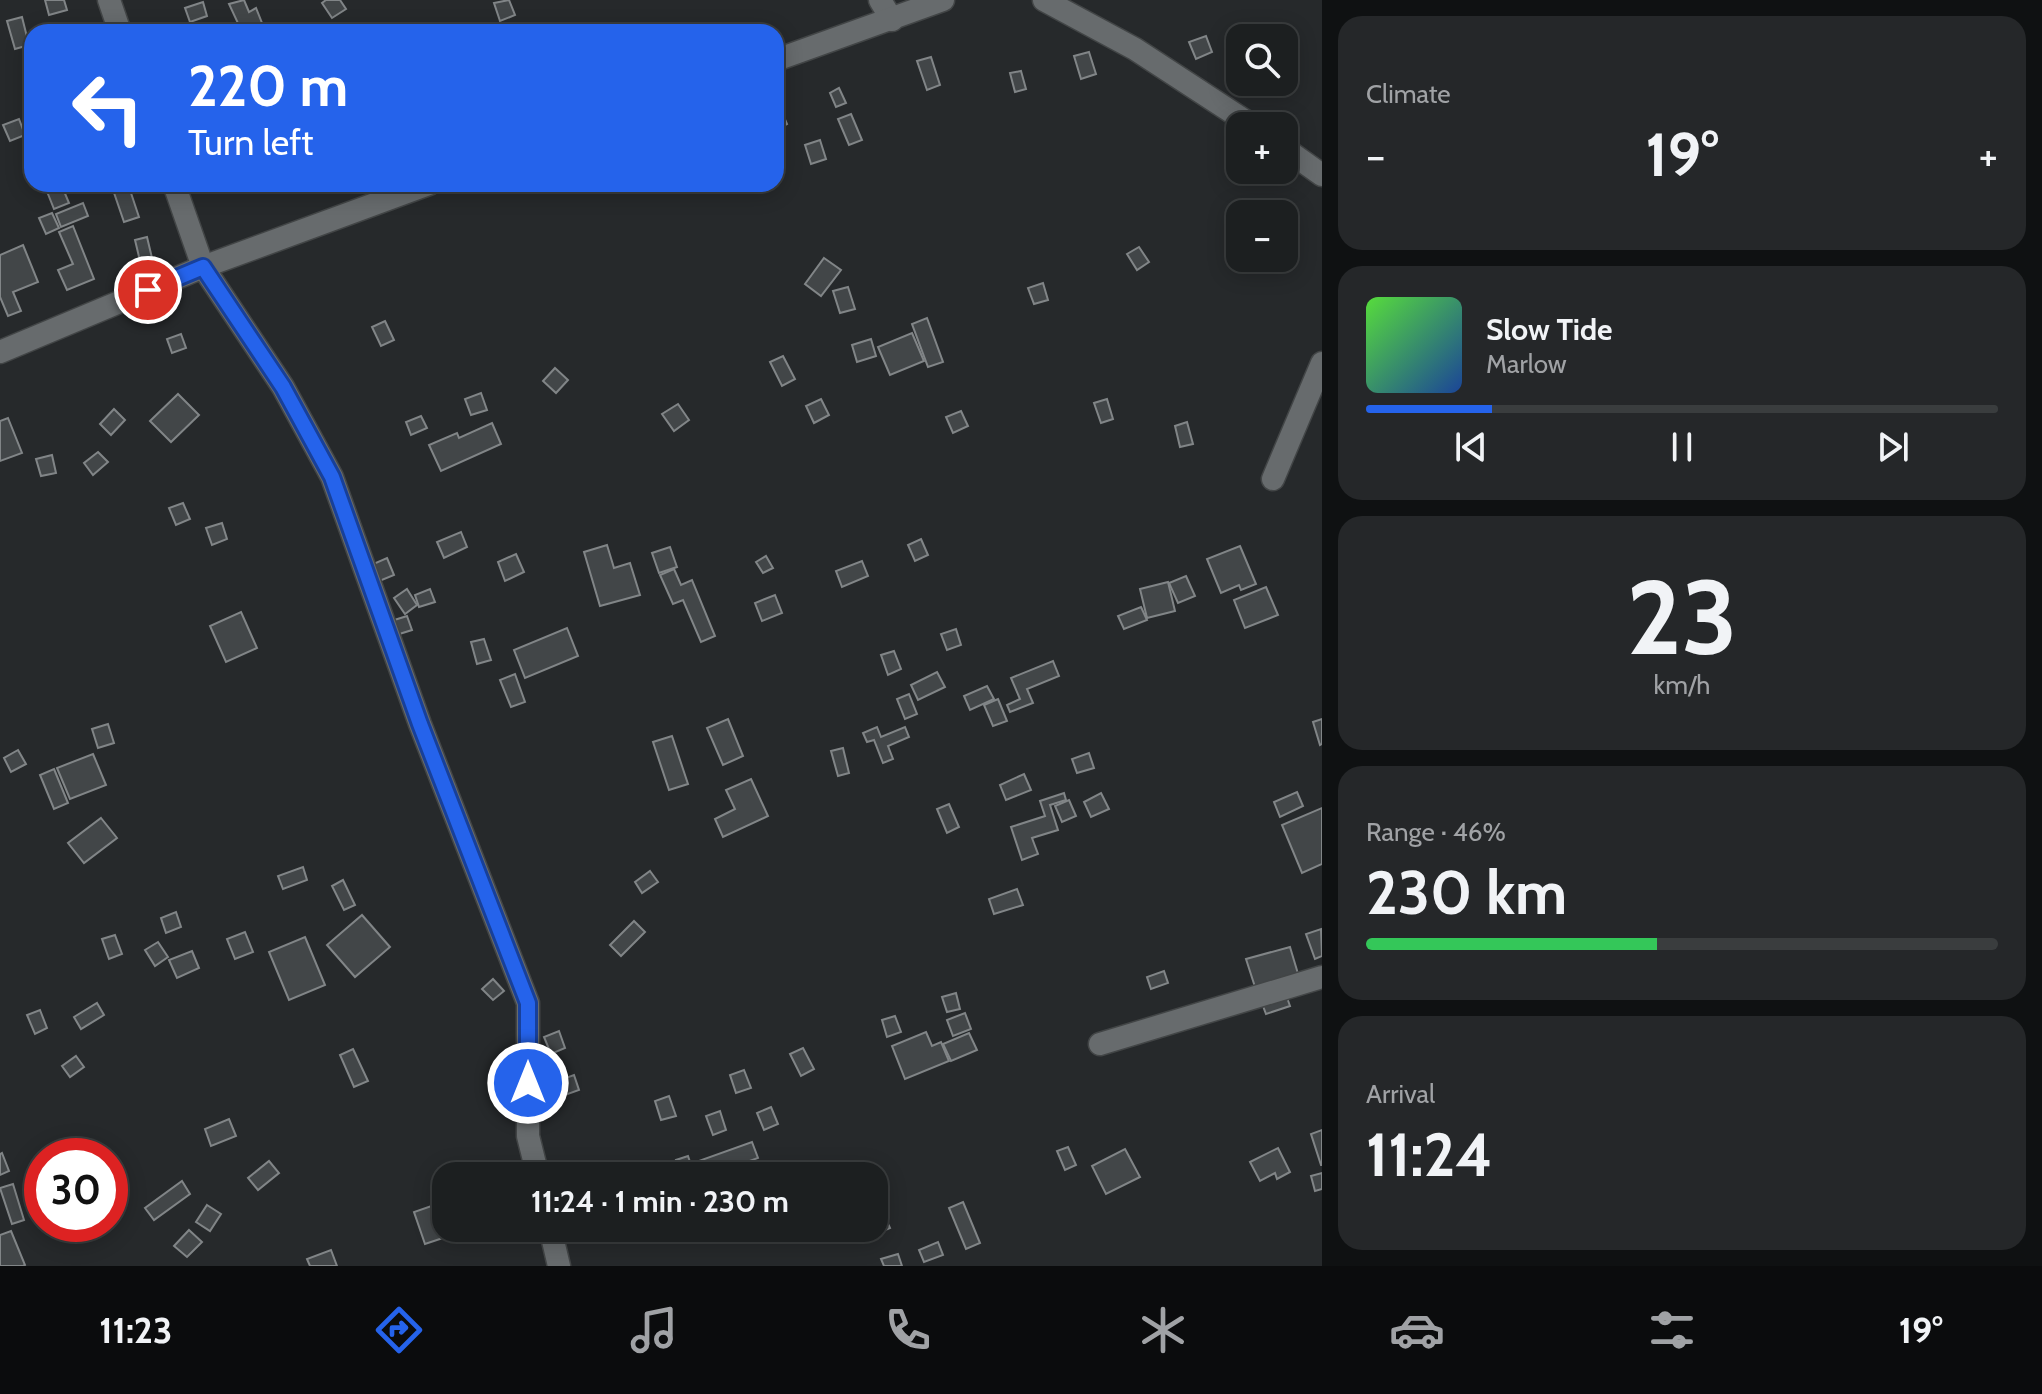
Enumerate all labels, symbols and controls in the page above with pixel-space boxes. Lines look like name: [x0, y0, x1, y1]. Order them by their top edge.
map controls: [1226, 24, 1298, 272]
button: search: [1226, 24, 1298, 96]
text: 220 m: [188, 52, 348, 120]
icon: left: [56, 56, 160, 160]
text: Climate: [1366, 78, 1451, 110]
button: +: [1226, 112, 1298, 184]
text: 19°: [1645, 118, 1719, 191]
text: Turn left: [188, 120, 313, 164]
text: −: [1366, 129, 1385, 182]
text: +: [1979, 129, 1998, 182]
button: −: [1226, 200, 1298, 272]
pin: [114, 256, 182, 324]
icon: arrive: [126, 268, 170, 312]
text: Slow Tide: [1486, 311, 1613, 348]
text: Marlow: [1486, 348, 1567, 380]
icon: previous: [1449, 425, 1493, 469]
icon: pause: [1660, 425, 1704, 469]
icon: next: [1871, 425, 1915, 469]
text: 23: [1626, 554, 1738, 680]
text: km/h: [1654, 669, 1710, 701]
text: Range · 46%: [1366, 816, 1506, 848]
text: 230 km: [1366, 856, 1567, 929]
position arrow: [486, 1041, 570, 1125]
text: Arrival: [1366, 1078, 1435, 1110]
text: 11:24: [1366, 1118, 1493, 1191]
speed limit sign: 30: [24, 1138, 128, 1242]
text: 11:24 · 1 min · 230 m: [531, 1183, 789, 1220]
icon: directions: [371, 1302, 427, 1358]
icon: music: [626, 1302, 682, 1358]
icon: phone: [880, 1302, 936, 1358]
icon: climate: [1135, 1302, 1191, 1358]
icon: car: [1389, 1302, 1445, 1358]
icon: filters: [1644, 1302, 1700, 1358]
text: 11:23: [99, 1308, 172, 1352]
text: 19°: [1899, 1308, 1943, 1352]

